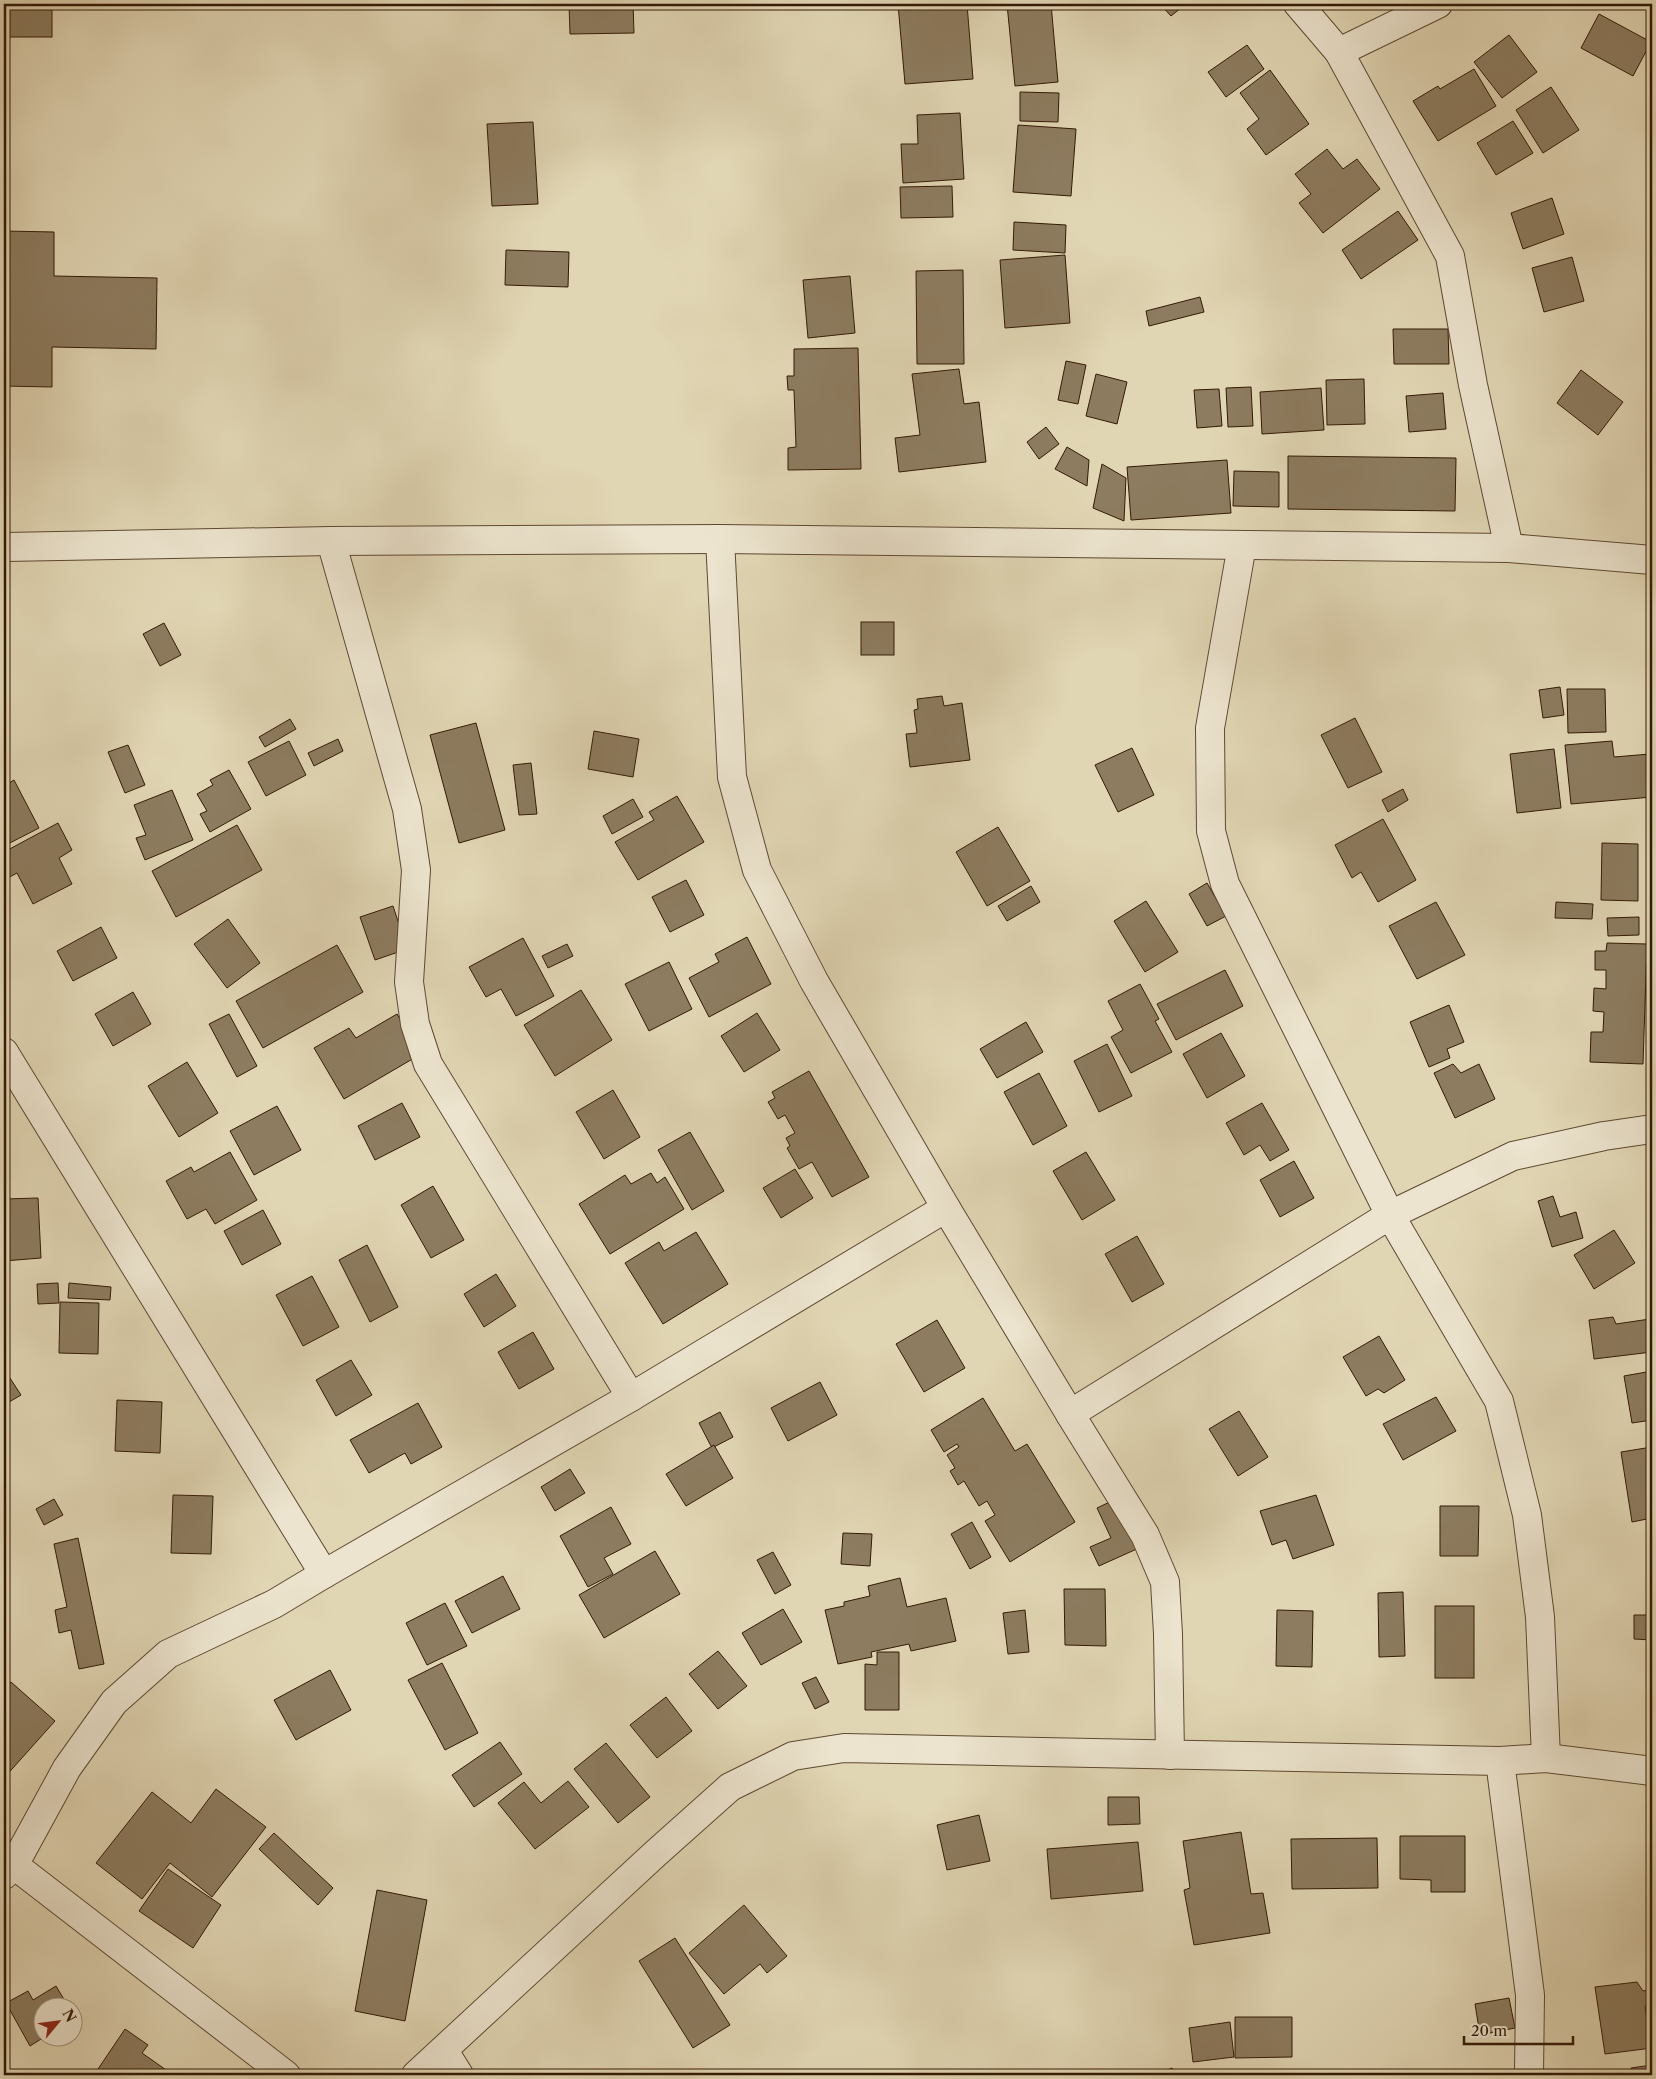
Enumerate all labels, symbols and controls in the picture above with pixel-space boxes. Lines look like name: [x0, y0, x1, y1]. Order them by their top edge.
north arrow: [32, 1996, 82, 2046]
text: N: [59, 2006, 80, 2025]
scale bar: [1464, 2014, 1572, 2046]
text: 20 m: [1471, 2021, 1507, 2040]

